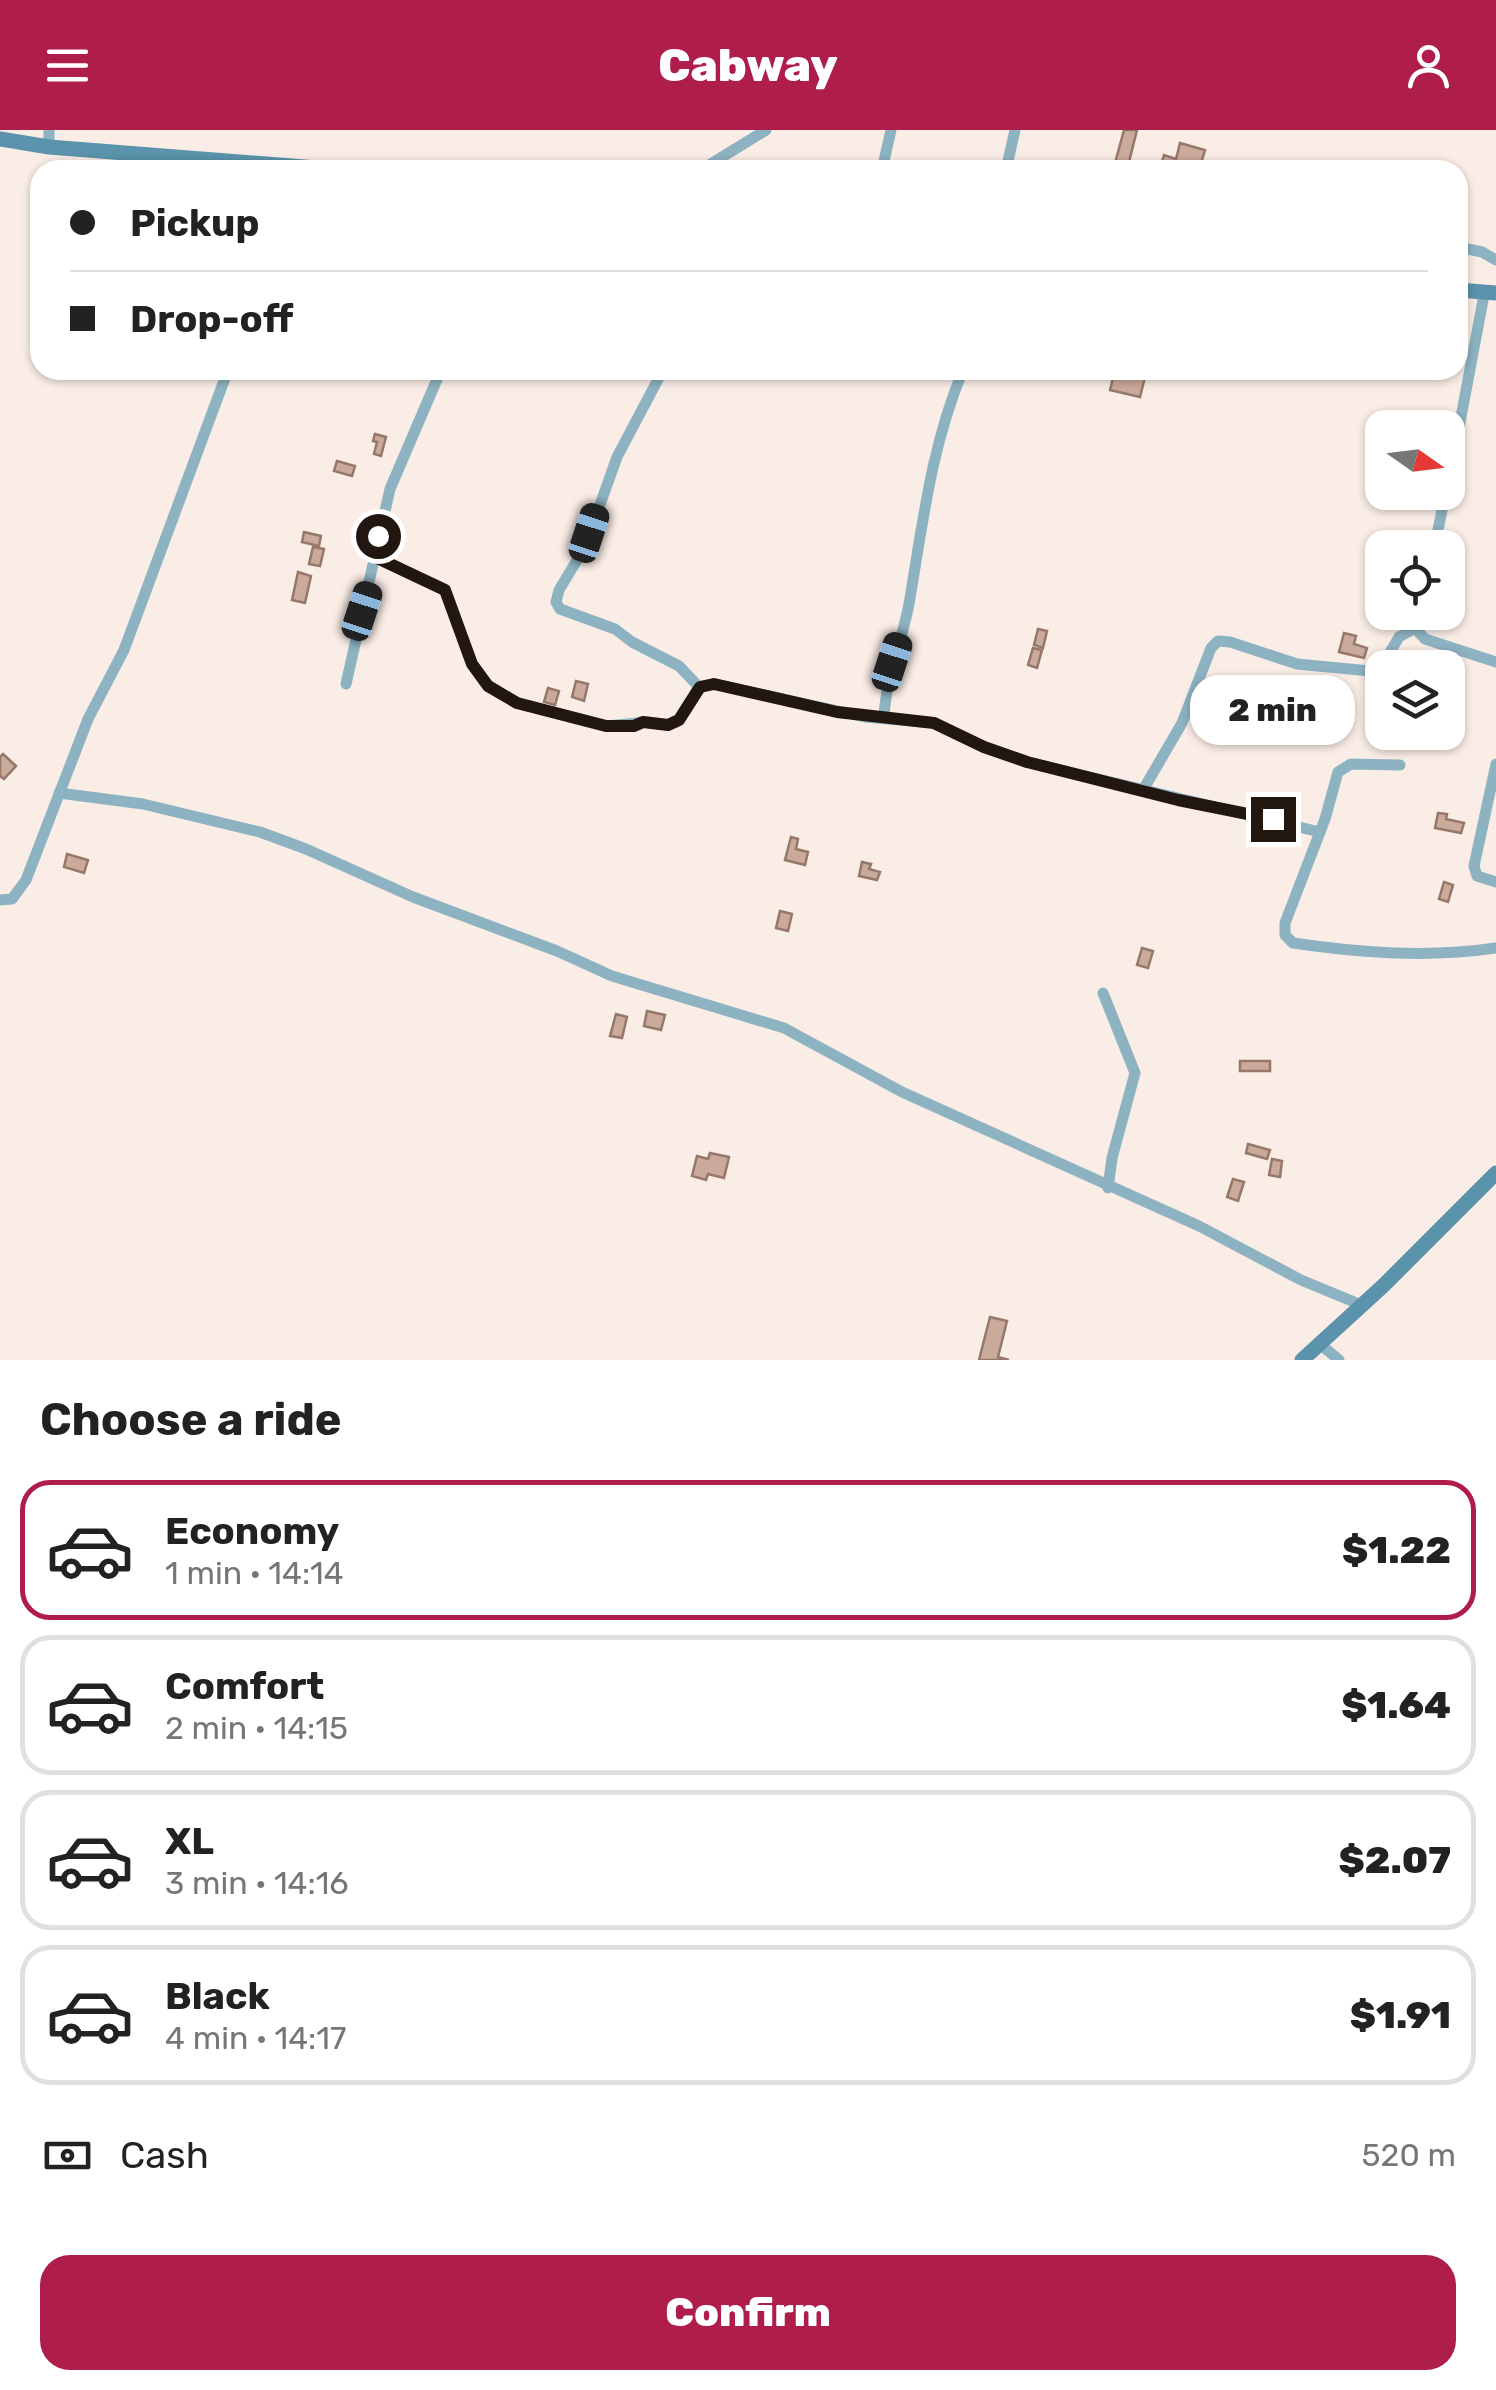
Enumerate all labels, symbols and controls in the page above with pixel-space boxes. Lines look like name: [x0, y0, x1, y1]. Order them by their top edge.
icon: menu: [40, 38, 95, 93]
icon: person: [1401, 38, 1456, 93]
text: Cabway: [658, 39, 838, 92]
text: Pickup: [130, 200, 259, 246]
text: Drop-off: [130, 296, 293, 342]
north arrow: [1365, 410, 1465, 510]
map controls: [1365, 410, 1465, 750]
car: [565, 500, 613, 566]
route start: [356, 514, 401, 559]
button: locate: [1365, 530, 1465, 630]
car: [338, 578, 386, 644]
car: [868, 629, 916, 695]
button: layers: [1365, 650, 1465, 750]
callout: 2 min: [1190, 674, 1356, 744]
text: 2 min: [1228, 691, 1317, 729]
route end: [1251, 797, 1296, 842]
text: Choose a ride: [40, 1393, 342, 1446]
icon: car: [45, 1505, 135, 1595]
text: Economy: [165, 1508, 339, 1554]
text: $1.22: [1342, 1527, 1451, 1573]
text: 1 min · 14:14: [165, 1554, 344, 1592]
icon: car: [45, 1660, 135, 1750]
text: Comfort: [165, 1663, 324, 1709]
text: $1.64: [1341, 1682, 1451, 1728]
text: 2 min · 14:15: [165, 1709, 348, 1747]
icon: car: [45, 1815, 135, 1905]
text: XL: [165, 1818, 214, 1864]
text: $2.07: [1339, 1837, 1451, 1883]
text: 3 min · 14:16: [165, 1864, 349, 1902]
icon: car: [45, 1970, 135, 2060]
text: Black: [165, 1973, 270, 2019]
text: $1.91: [1350, 1992, 1451, 2038]
text: 4 min · 14:17: [165, 2019, 346, 2057]
icon: cash: [40, 2128, 95, 2183]
text: Cash: [120, 2132, 209, 2178]
text: 520 m: [1362, 2136, 1456, 2174]
button: Confirm: [40, 2255, 1456, 2370]

